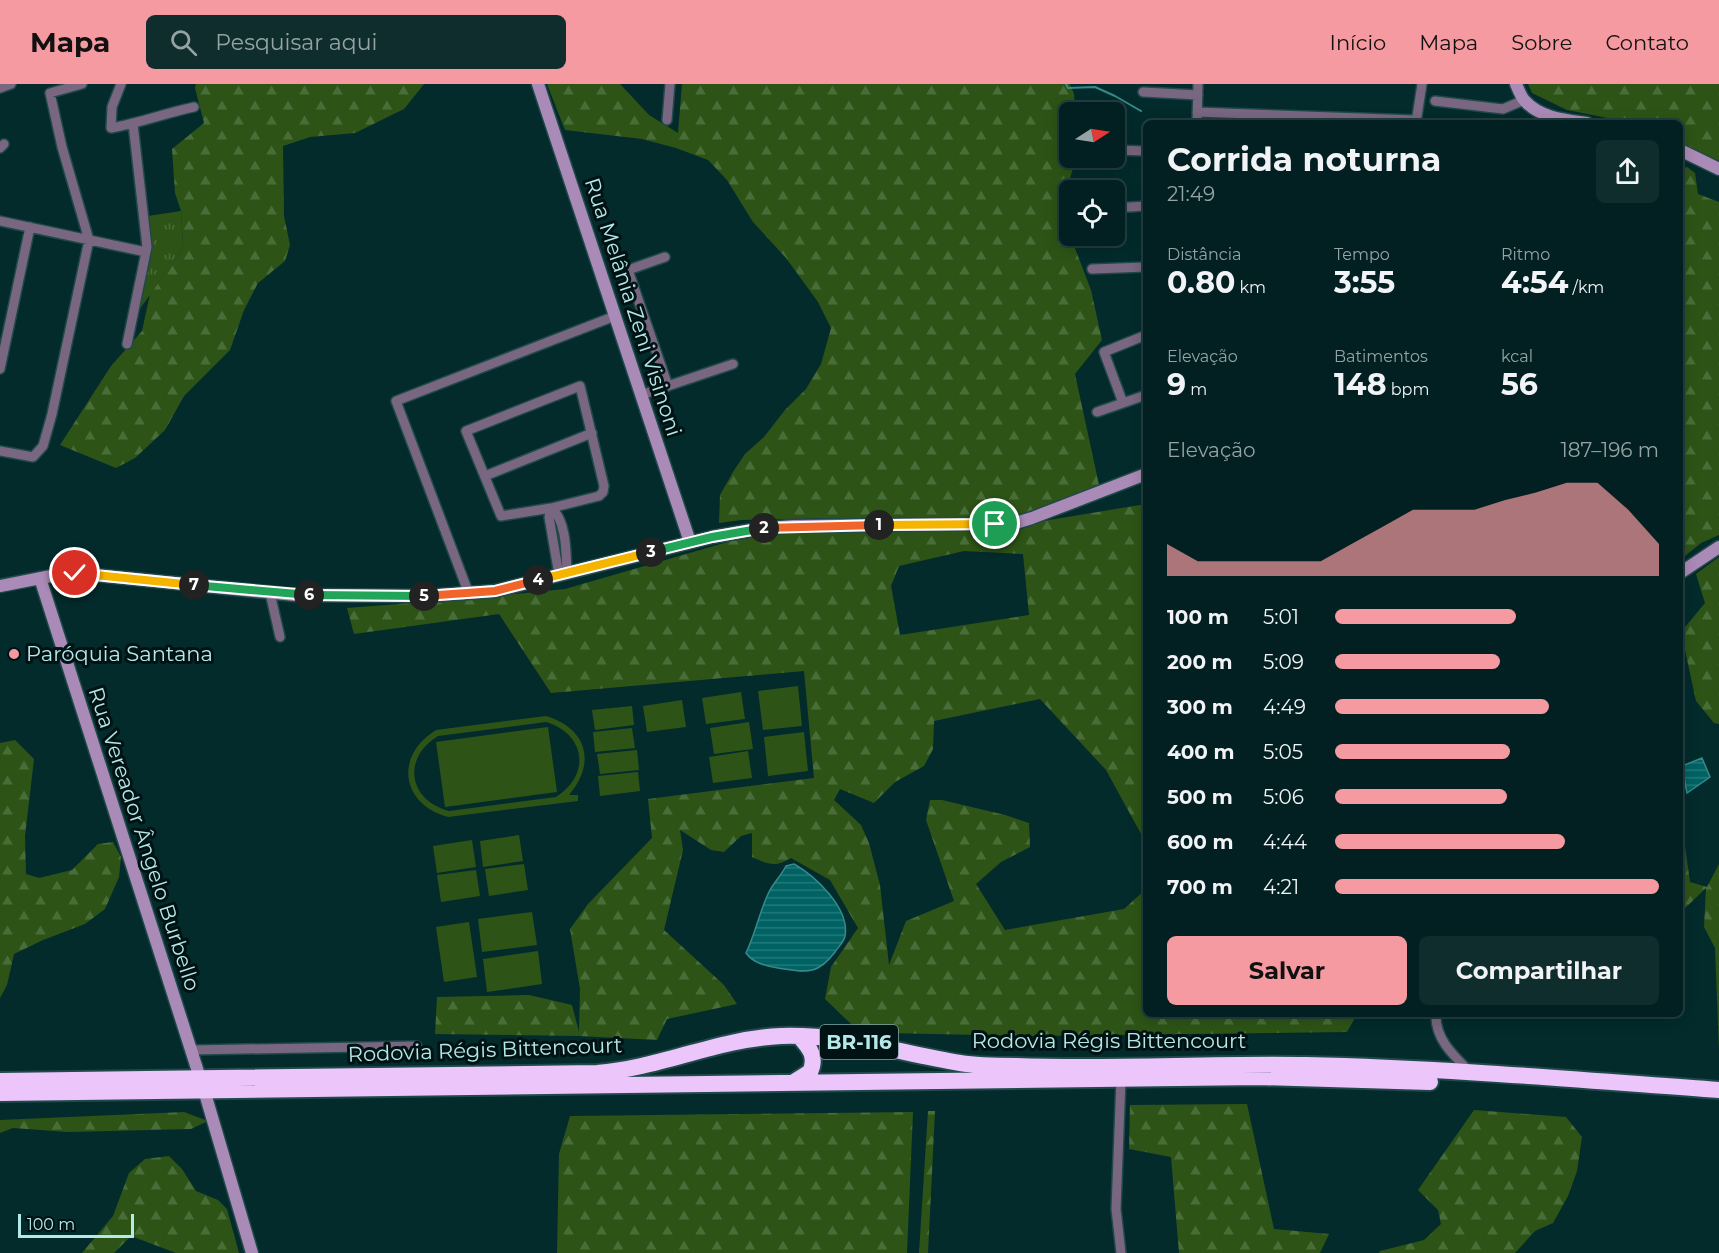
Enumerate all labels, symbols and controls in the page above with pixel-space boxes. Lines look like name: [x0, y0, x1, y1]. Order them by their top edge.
search box: [146, 15, 566, 69]
text: Mapa: [30, 25, 110, 59]
icon: search: [167, 26, 200, 59]
text: Pesquisar aqui: [215, 29, 377, 56]
text: Início: [1330, 30, 1386, 55]
text: Mapa: [1419, 30, 1478, 55]
text: Sobre: [1511, 30, 1572, 55]
text: Contato: [1605, 30, 1689, 55]
north arrow: [1059, 102, 1125, 168]
map controls: [1059, 102, 1125, 246]
text: Corrida noturna: [1167, 139, 1441, 179]
button: share: [1596, 140, 1659, 203]
street label: Rua Melânia Zeni Visinoni: [580, 175, 687, 439]
button: locate: [1059, 180, 1125, 246]
text: 21:49: [1167, 182, 1215, 206]
text: Distância: [1167, 245, 1241, 264]
text: Tempo: [1334, 245, 1390, 264]
text: Ritmo: [1501, 245, 1550, 264]
text: 0.80: [1167, 264, 1235, 301]
text: 3:55: [1334, 264, 1395, 301]
text: 4:54: [1501, 264, 1568, 301]
text: km: [1235, 278, 1266, 297]
text: /km: [1568, 278, 1604, 297]
text: Elevação: [1167, 347, 1238, 366]
text: Batimentos: [1334, 347, 1428, 366]
text: kcal: [1501, 347, 1533, 366]
text: 9: [1167, 366, 1186, 403]
text: 148: [1334, 366, 1387, 403]
text: 56: [1501, 366, 1538, 403]
text: m: [1186, 380, 1207, 399]
text: bpm: [1387, 380, 1429, 399]
text: Elevação: [1167, 438, 1256, 462]
text: 187–196 m: [1561, 438, 1659, 462]
pin: [969, 498, 1020, 549]
icon: arrive: [978, 507, 1011, 540]
pin: 1: [864, 510, 894, 540]
pin: 2: [749, 513, 779, 543]
text: 1: [876, 515, 882, 534]
text: 2: [759, 518, 769, 537]
pin: 3: [636, 537, 666, 567]
text: 3: [646, 542, 656, 561]
pin: [49, 547, 100, 598]
icon: check: [58, 556, 91, 589]
pin: 4: [523, 565, 553, 595]
pin: 7: [179, 570, 209, 600]
text: 4: [532, 570, 544, 589]
text: 7: [189, 575, 199, 594]
pin: 6: [294, 580, 324, 610]
pin: 5: [409, 581, 439, 611]
text: 6: [304, 585, 314, 604]
text: 5: [419, 586, 429, 605]
text: 100 m: [1167, 605, 1229, 629]
text: 5:01: [1263, 605, 1299, 629]
place label: Paróquia Santana: [26, 641, 213, 666]
marker: Paróquia Santana: [7, 647, 21, 661]
text: 200 m: [1167, 650, 1233, 674]
text: 5:09: [1263, 650, 1304, 674]
street label: Rua Vereador Ângelo Burbello: [83, 684, 205, 994]
text: 300 m: [1167, 695, 1233, 719]
text: 4:49: [1263, 695, 1306, 719]
text: 400 m: [1167, 740, 1235, 764]
text: 5:05: [1263, 740, 1303, 764]
text: 500 m: [1167, 785, 1233, 809]
text: 5:06: [1263, 785, 1304, 809]
text: 600 m: [1167, 830, 1234, 854]
text: 4:44: [1263, 830, 1307, 854]
text: 700 m: [1167, 875, 1233, 899]
text: 4:21: [1263, 875, 1299, 899]
button: Salvar: [1167, 936, 1407, 1005]
button: Compartilhar: [1419, 936, 1659, 1005]
road number: BR-116: [820, 1025, 898, 1059]
street label: Rodovia Régis Bittencourt: [972, 1028, 1246, 1053]
street label: Rodovia Régis Bittencourt: [347, 1032, 623, 1067]
scale bar: [18, 1211, 134, 1238]
text: 100 m: [27, 1215, 75, 1234]

